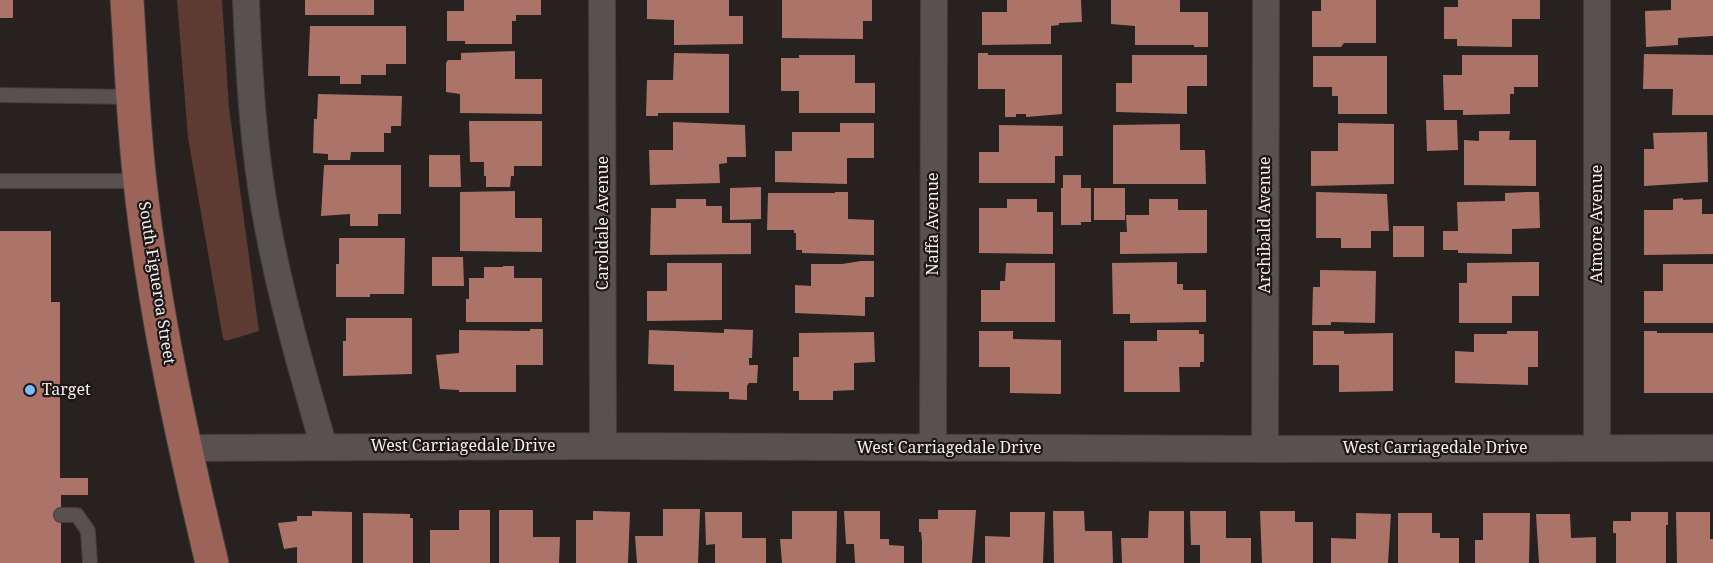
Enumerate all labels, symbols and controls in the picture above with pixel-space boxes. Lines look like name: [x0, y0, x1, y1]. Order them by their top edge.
street label: Caroldale Avenue: [593, 156, 613, 290]
street label: Archibald Avenue: [1255, 157, 1275, 293]
street label: Atmore Avenue: [1587, 165, 1607, 283]
street label: Naffa Avenue: [923, 173, 943, 275]
street label: South Figueroa Street: [134, 200, 178, 366]
place label: Target: [42, 380, 91, 400]
marker: Target: [23, 383, 37, 397]
street label: West Carriagedale Drive: [370, 436, 556, 456]
street label: West Carriagedale Drive: [856, 438, 1042, 458]
street label: West Carriagedale Drive: [1342, 438, 1528, 458]

